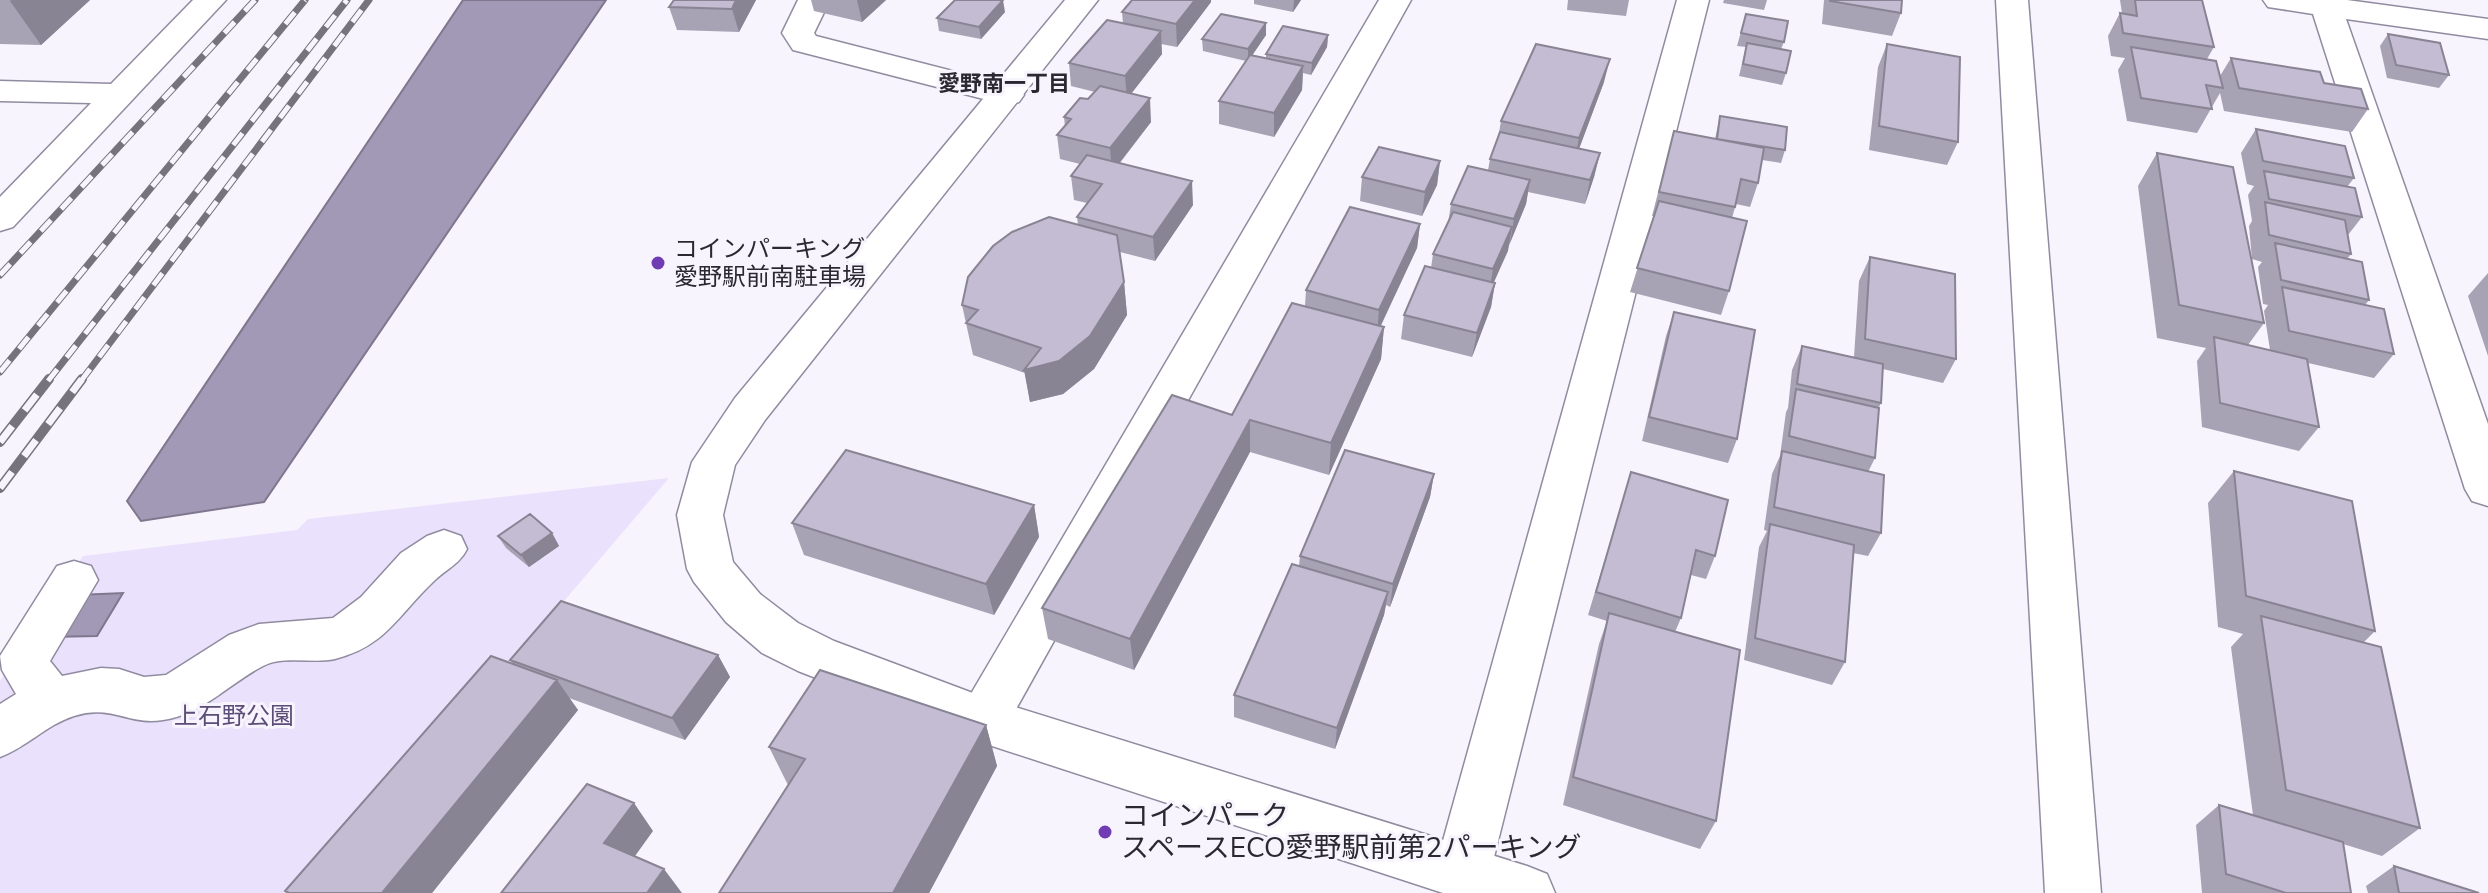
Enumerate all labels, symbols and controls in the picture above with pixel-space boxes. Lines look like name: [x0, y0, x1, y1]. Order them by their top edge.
district label: 愛野南一丁目: [938, 69, 1070, 99]
place label: コインパーキング 愛野駅前南駐車場: [674, 233, 866, 293]
marker: コインパーキング 愛野駅前南駐車場: [649, 254, 667, 272]
park label: 上石野公園: [174, 700, 294, 732]
place label: コインパーク スペースECO愛野駅前第2パーキング: [1121, 797, 1582, 867]
marker: コインパーク スペースECO愛野駅前第2パーキング: [1096, 823, 1114, 841]

